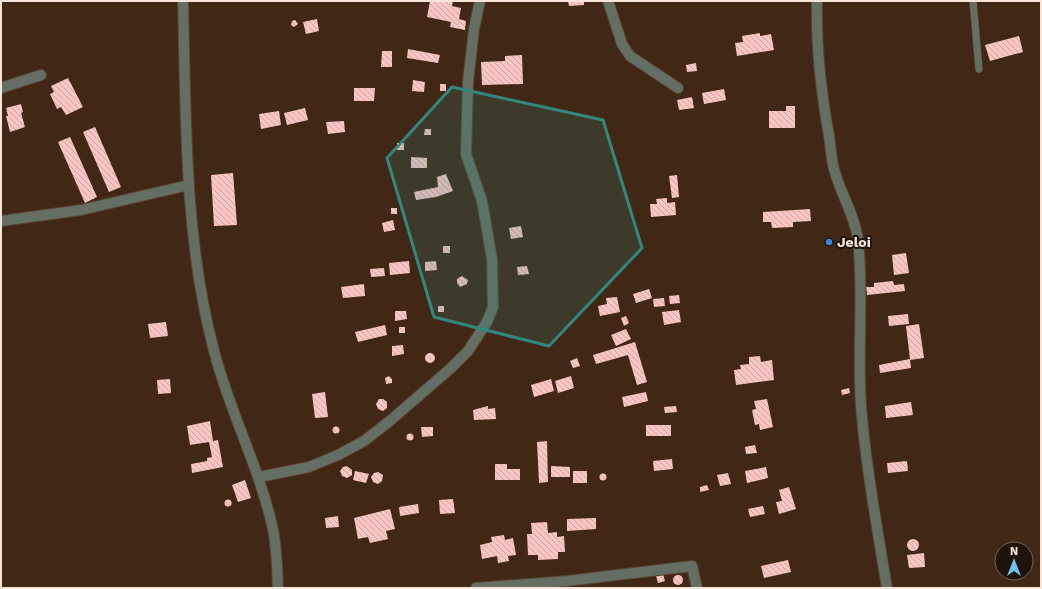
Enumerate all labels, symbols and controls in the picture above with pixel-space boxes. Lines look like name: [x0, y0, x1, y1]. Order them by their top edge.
place label: Jeloi: [837, 234, 871, 250]
marker: Jeloi: [824, 237, 834, 247]
north arrow: [994, 541, 1034, 581]
text: N: [1010, 545, 1018, 558]

